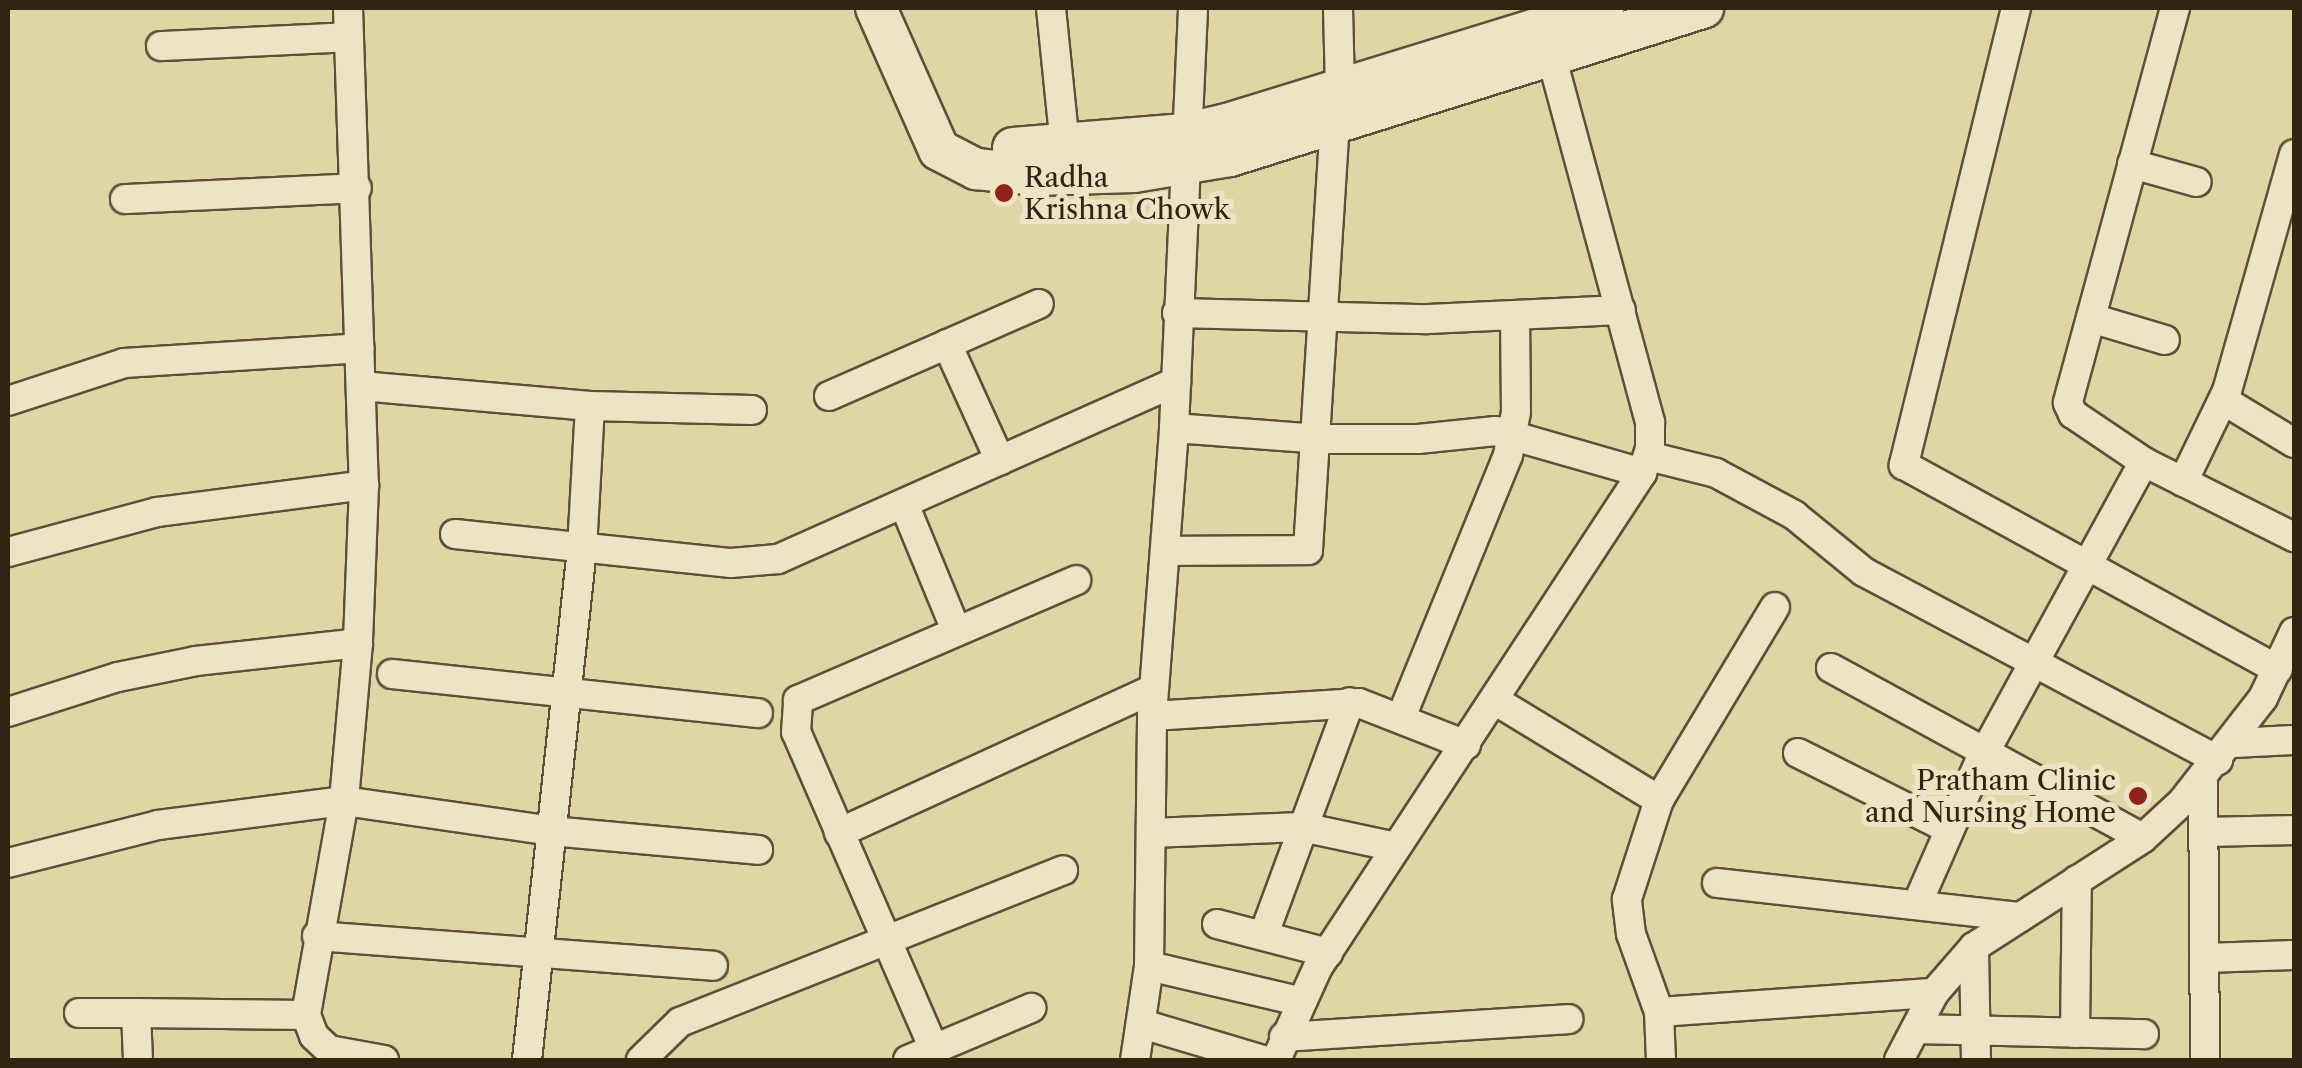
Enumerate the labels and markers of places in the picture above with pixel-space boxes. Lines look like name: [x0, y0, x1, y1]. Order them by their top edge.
place label: Radha Krishna Chowk: [1024, 160, 1230, 226]
marker: Radha Krishna Chowk: [993, 182, 1015, 204]
place label: Pratham Clinic and Nursing Home: [1865, 763, 2116, 829]
marker: Pratham Clinic and Nursing Home: [2125, 783, 2151, 809]

